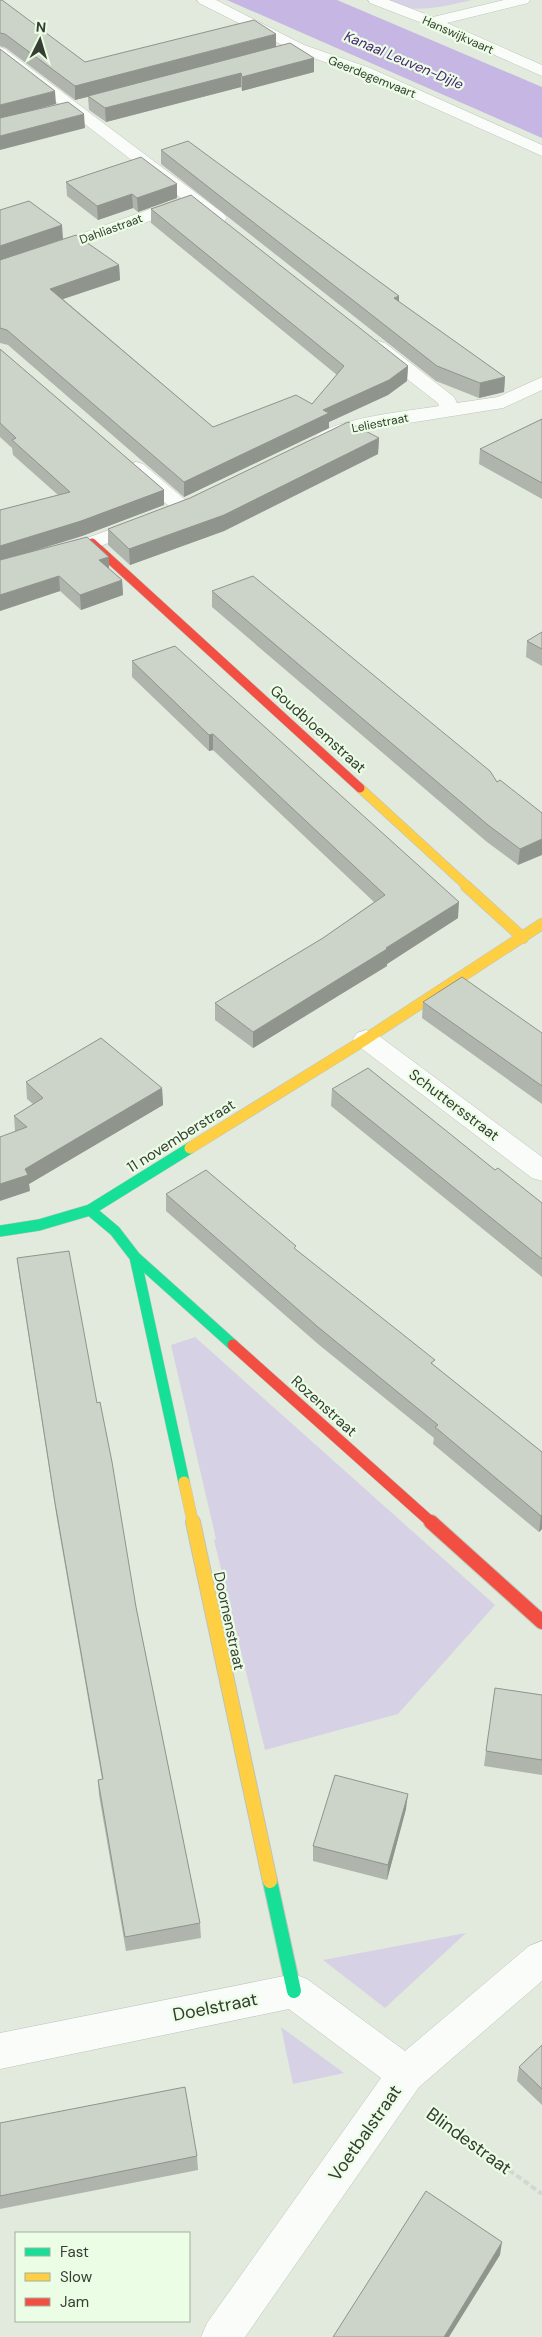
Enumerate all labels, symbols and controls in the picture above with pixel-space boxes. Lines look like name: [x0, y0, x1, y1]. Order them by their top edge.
street label: Hanswijkvaart: [420, 12, 497, 58]
north arrow: [15, 15, 65, 65]
text: N: [35, 18, 47, 36]
water label: Kanaal Leuven-Dijle: [342, 27, 466, 93]
street label: Geerdegemvaart: [326, 52, 419, 102]
street label: Dahliastraat: [77, 210, 145, 248]
street label: Leliestraat: [350, 410, 410, 436]
street label: Goudbloemstraat: [266, 681, 370, 777]
street label: Schuttersstraat: [405, 1064, 503, 1146]
street label: 11 novemberstraat: [123, 1095, 239, 1177]
street label: Rozenstraat: [287, 1371, 361, 1441]
street label: Doornenstraat: [209, 1570, 249, 1672]
street label: Doelstraat: [170, 1987, 260, 2027]
street label: Voetbalstraat: [323, 2080, 407, 2186]
street label: Blindestraat: [422, 2102, 516, 2180]
legend: [15, 2232, 190, 2322]
text: Fast: [60, 2242, 89, 2262]
text: Slow: [60, 2267, 93, 2287]
text: Jam: [60, 2292, 89, 2312]

